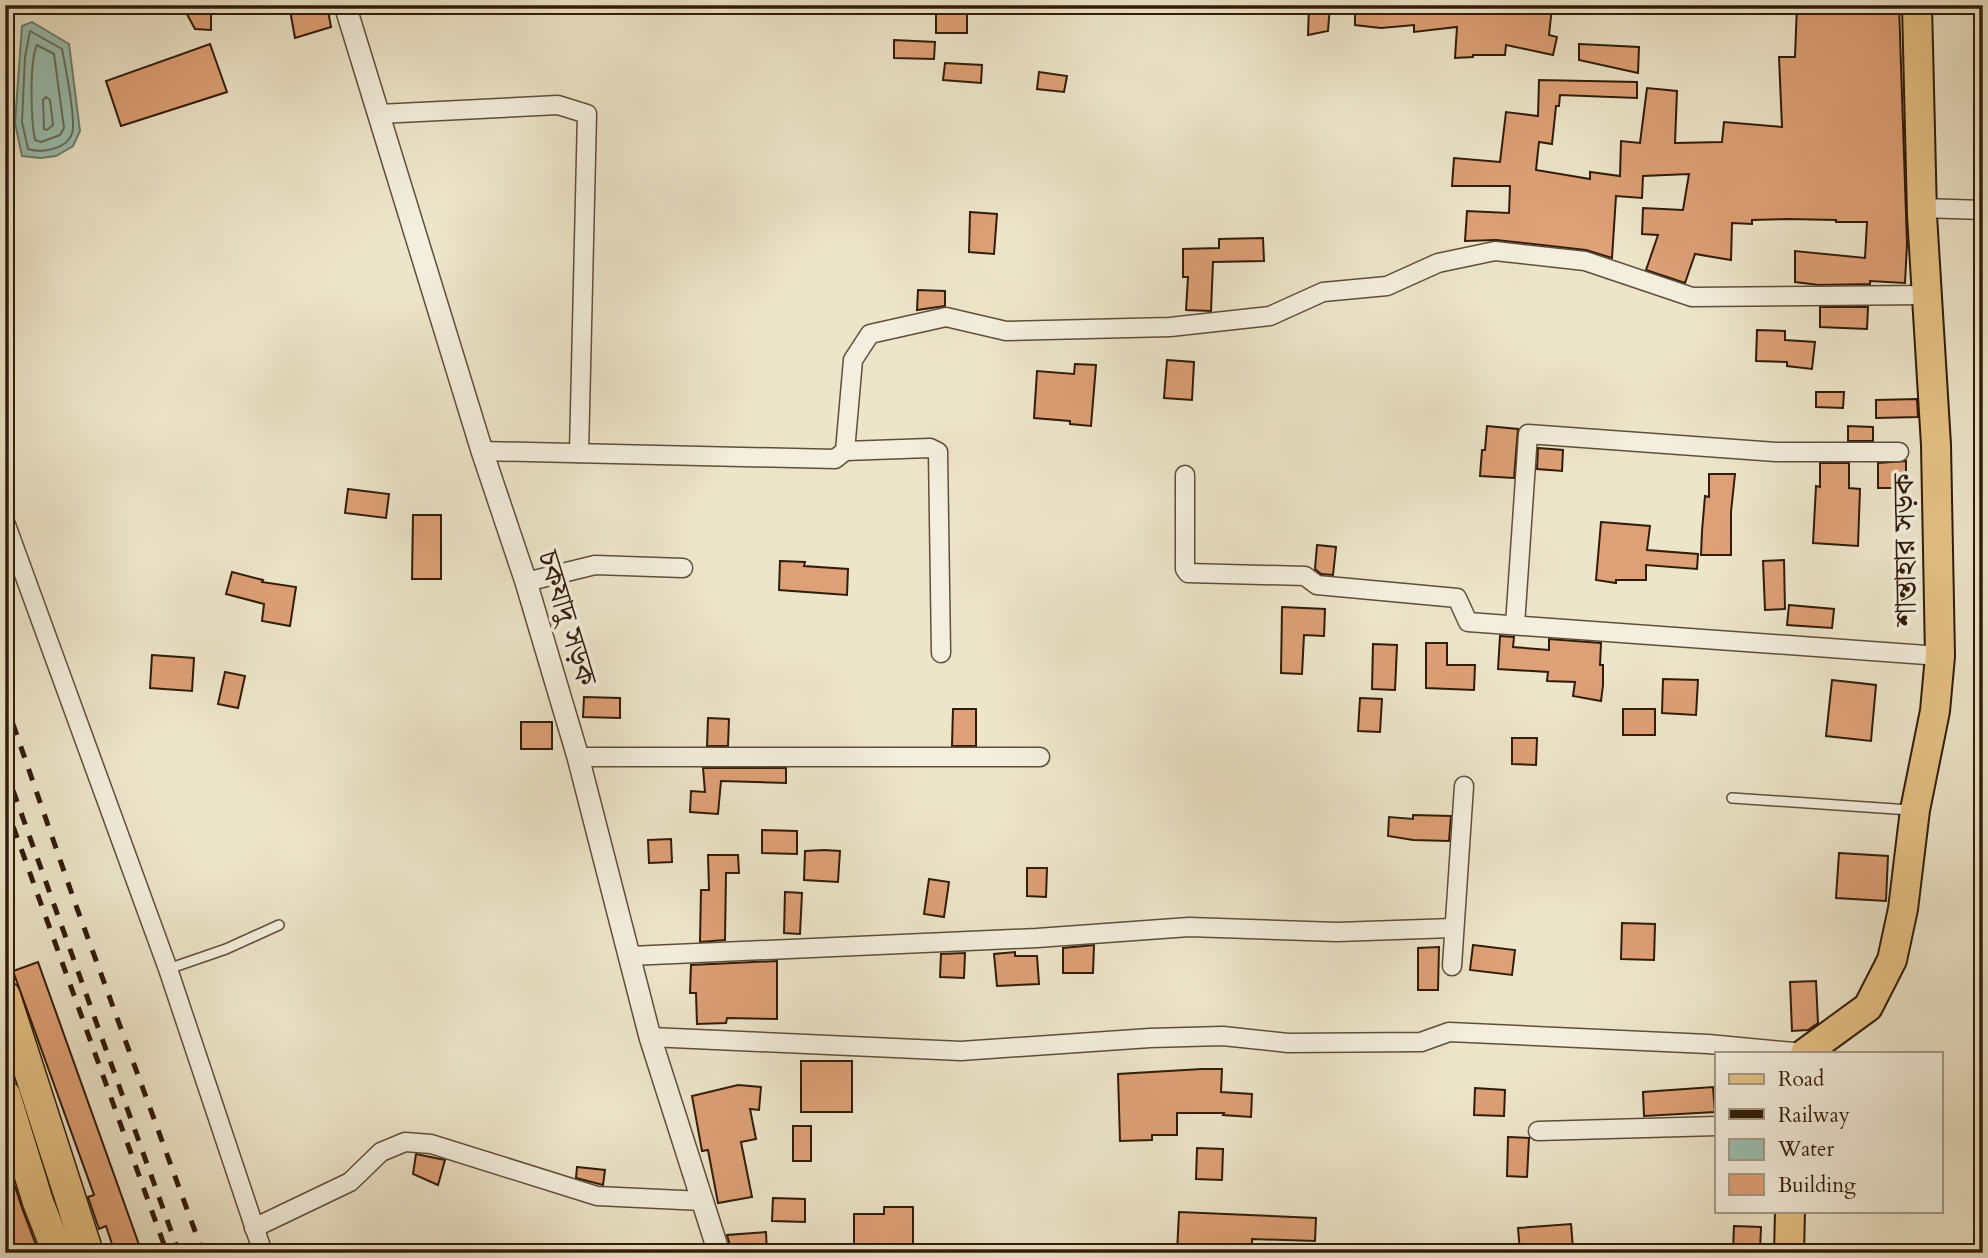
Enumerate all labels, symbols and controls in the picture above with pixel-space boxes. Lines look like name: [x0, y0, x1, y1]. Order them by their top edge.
street label: শান্তাহার সড়ক: [1883, 472, 1927, 628]
street label: চকযাদু সড়ক: [527, 545, 607, 691]
legend: [1715, 1052, 1942, 1212]
text: Road: [1778, 1065, 1824, 1094]
text: Railway: [1778, 1101, 1850, 1130]
text: Water: [1777, 1135, 1834, 1164]
text: Building: [1778, 1171, 1856, 1200]

